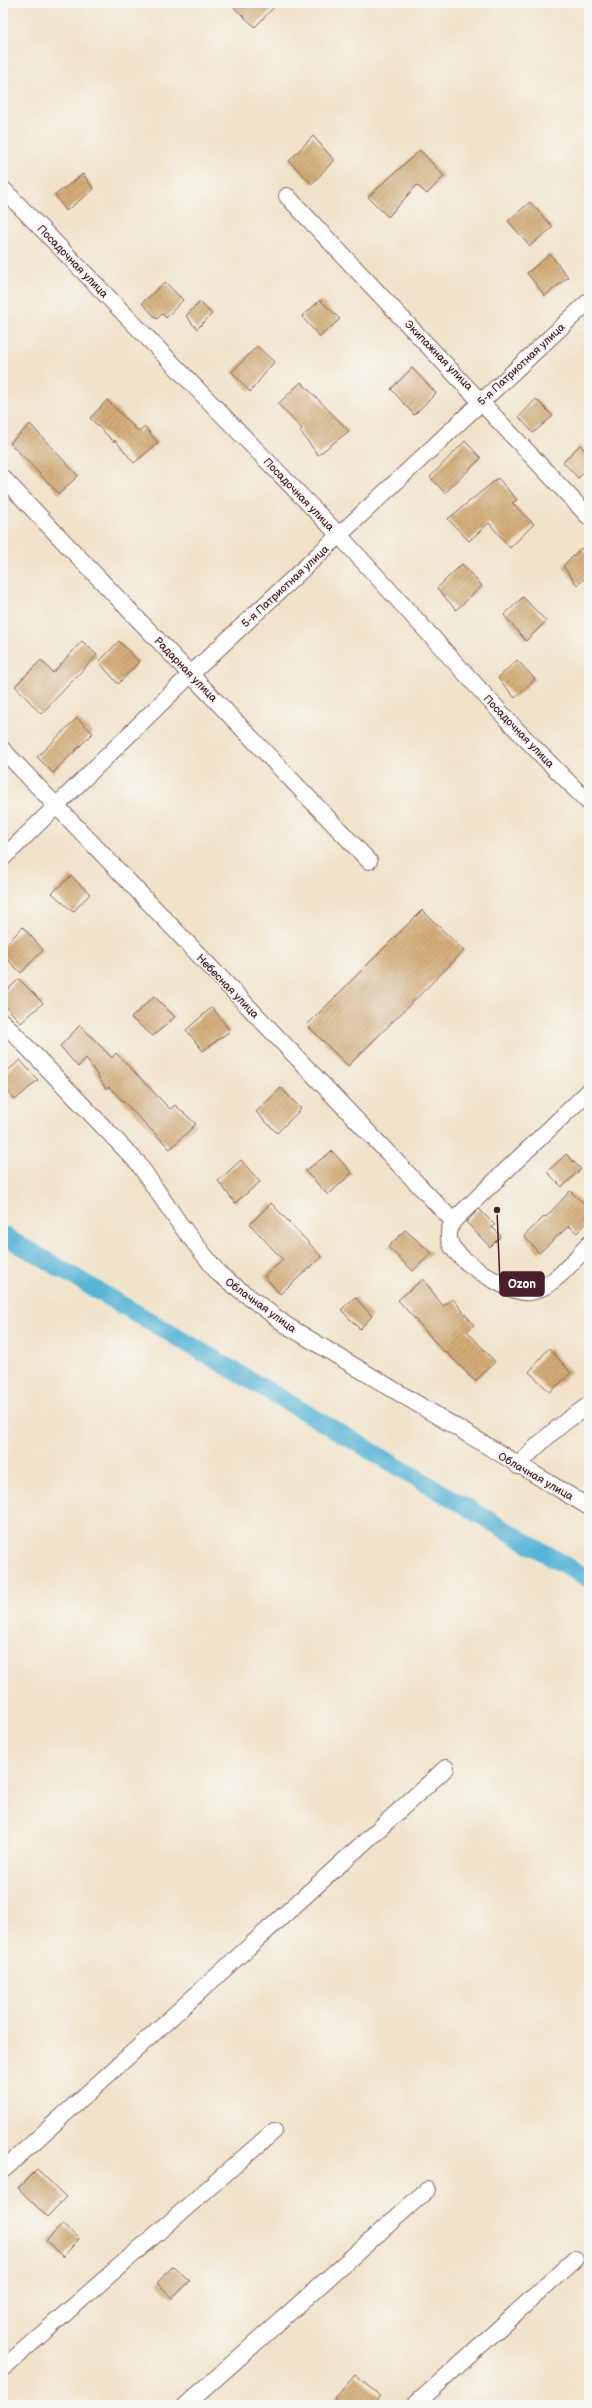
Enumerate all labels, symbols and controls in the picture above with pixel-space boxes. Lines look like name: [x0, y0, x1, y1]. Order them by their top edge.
street label: Посадочная улица: [35, 222, 111, 301]
street label: Экипажная улица: [402, 318, 476, 393]
street label: 5-я Патриотная улица: [475, 320, 568, 408]
street label: Посадочная улица: [261, 455, 337, 534]
street label: 5-я Патриотная улица: [239, 542, 332, 630]
street label: Радарная улица: [151, 634, 220, 705]
street label: Посадочная улица: [481, 692, 557, 771]
street label: Небесная улица: [194, 952, 262, 1021]
callout: Ozon: [500, 1272, 544, 1296]
street label: Облачная улица: [223, 1275, 299, 1336]
text: Ozon: [508, 1277, 536, 1292]
street label: Облачная улица: [496, 1450, 576, 1503]

